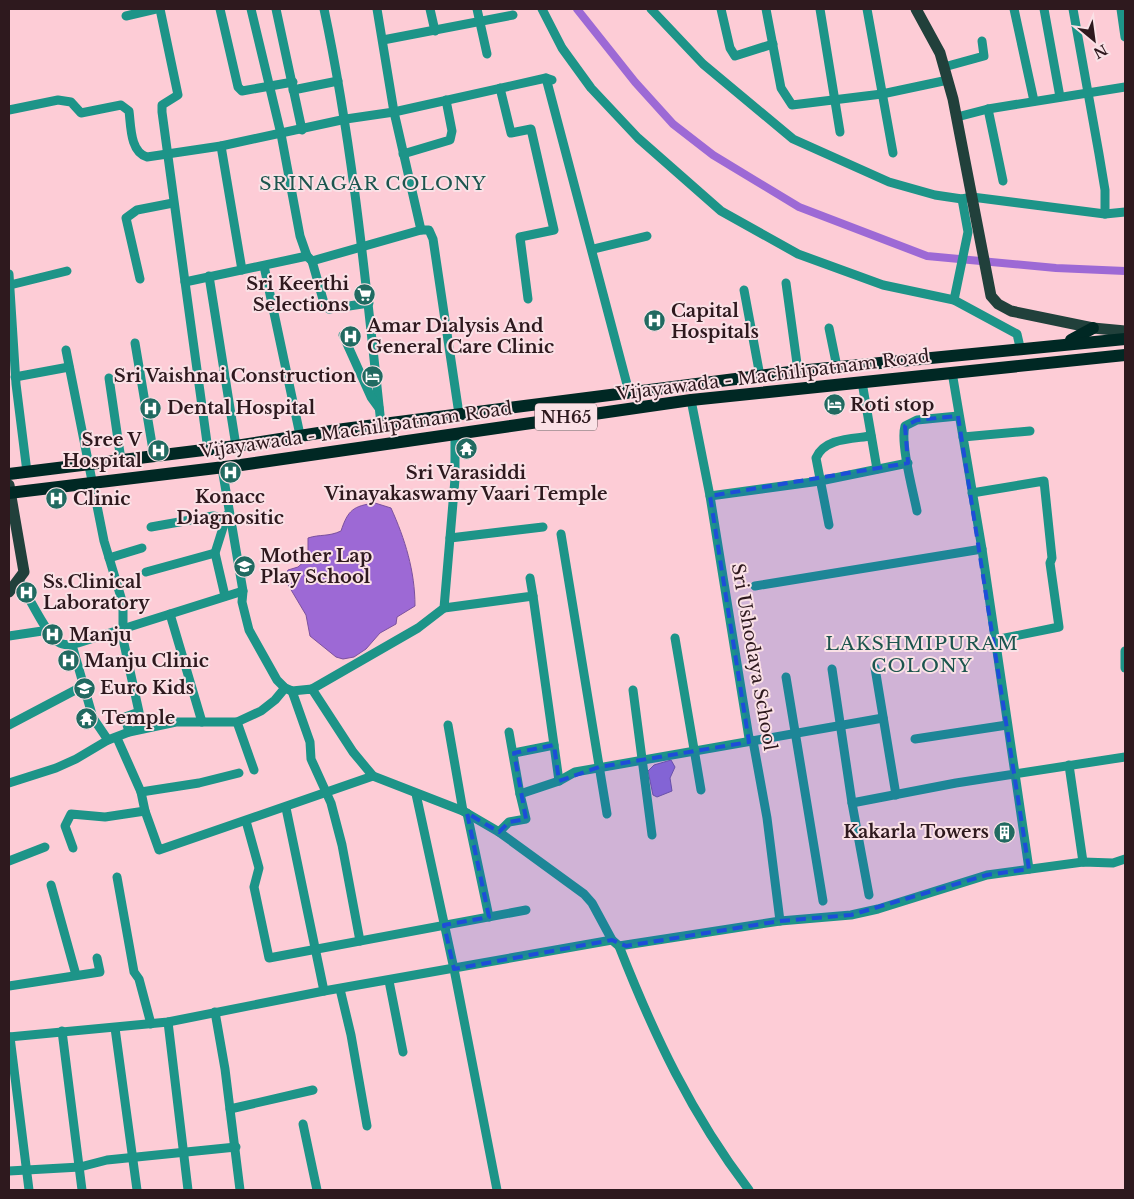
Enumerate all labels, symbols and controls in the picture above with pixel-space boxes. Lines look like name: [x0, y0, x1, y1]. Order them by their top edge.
north arrow: [1069, 15, 1119, 65]
text: N: [1090, 40, 1110, 62]
district label: SRINAGAR COLONY: [259, 172, 487, 195]
place label: Sri Keerthi Selections: [246, 273, 349, 316]
supermarket icon: Sri Keerthi Selections: [353, 282, 377, 306]
place label: Capital Hospitals: [671, 300, 759, 343]
hospital icon: Capital Hospitals: [643, 309, 667, 333]
place label: Amar Dialysis And General Care Clinic: [366, 315, 554, 358]
hospital icon: Amar Dialysis And General Care Clinic: [339, 324, 363, 348]
street label: Vijayawada - Machilipatnam Road: [614, 345, 931, 405]
hotel icon: Sri Vaishnai Construction: [360, 364, 384, 388]
place label: Sri Vaishnai Construction: [114, 365, 356, 387]
hotel icon: Roti stop: [822, 393, 846, 417]
place label: Roti stop: [850, 394, 934, 416]
hospital icon: Dental Hospital: [139, 396, 163, 420]
place label: Dental Hospital: [167, 397, 316, 419]
street label: Vijayawada - Machilipatnam Road: [197, 397, 514, 463]
road number: NH65: [535, 404, 597, 431]
place label: Sree V Hospital: [62, 429, 143, 472]
temple icon: Sri Varasiddi Vinayakaswamy Vaari Temple: [454, 436, 478, 460]
hospital icon: Sree V Hospital: [146, 438, 170, 462]
hospital icon: Konacc Diagnositic: [218, 460, 242, 484]
place label: Sri Varasiddi Vinayakaswamy Vaari Temple: [323, 462, 608, 505]
place label: Konacc Diagnositic: [176, 486, 284, 529]
hospital icon: Clinic: [45, 487, 69, 511]
place label: Clinic: [73, 488, 130, 510]
place label: Mother Lap Play School: [260, 545, 372, 588]
school or university icon: Mother Lap Play School: [232, 554, 256, 578]
street label: Sri Ushodaya School: [727, 562, 781, 752]
place label: Ss.Clinical Laboratory: [43, 571, 150, 614]
hospital icon: Ss.Clinical Laboratory: [15, 580, 39, 604]
hospital icon: Manju: [41, 623, 65, 647]
place label: Manju: [69, 624, 132, 646]
district label: LAKSHMIPURAM COLONY: [825, 632, 1019, 677]
hospital icon: Manju Clinic: [56, 649, 80, 673]
place label: Manju Clinic: [84, 650, 209, 672]
school or university icon: Euro Kids: [72, 676, 96, 700]
place label: Euro Kids: [100, 677, 194, 699]
temple icon: Temple: [74, 706, 98, 730]
place label: Temple: [102, 707, 175, 729]
building icon: Kakarla Towers: [993, 820, 1017, 844]
place label: Kakarla Towers: [843, 821, 989, 843]

